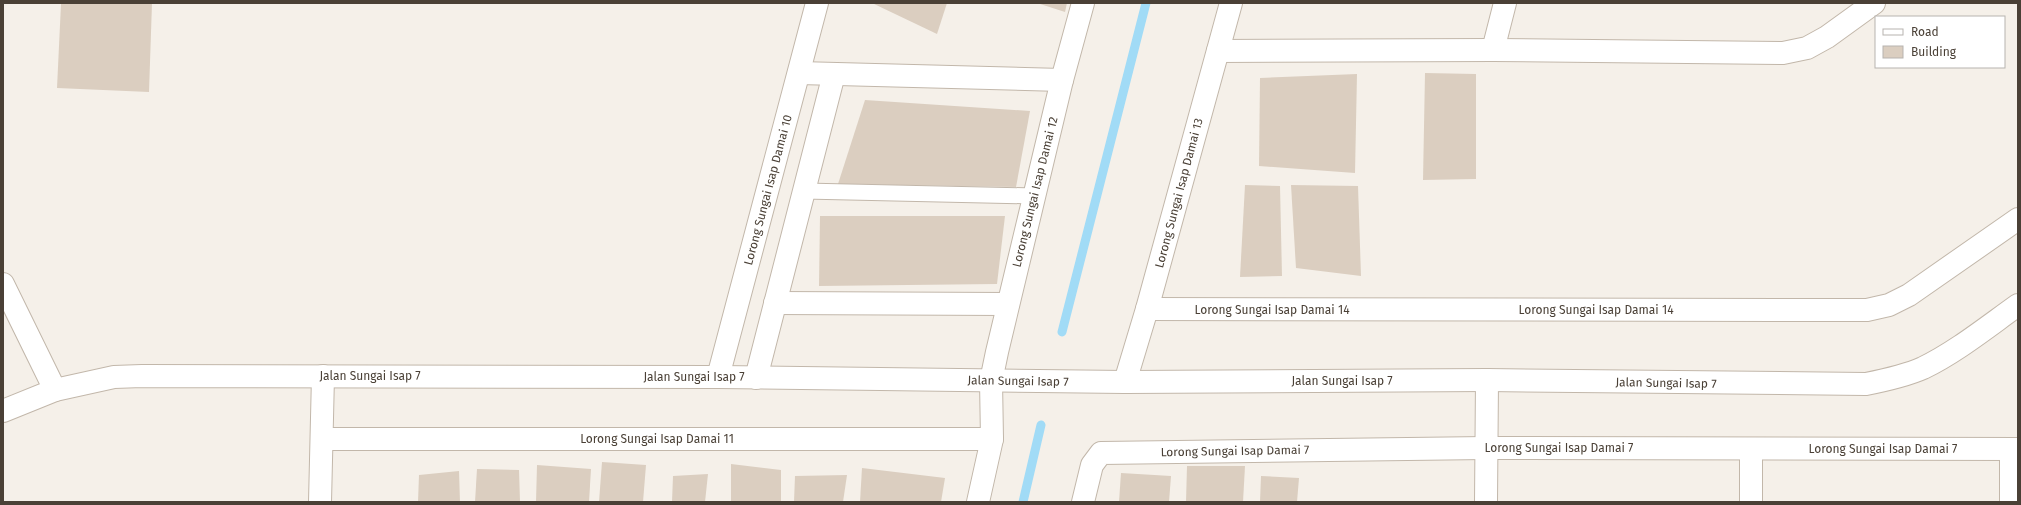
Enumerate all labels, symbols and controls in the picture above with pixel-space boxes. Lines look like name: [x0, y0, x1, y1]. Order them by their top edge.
legend: [1875, 16, 2005, 68]
text: Road: [1911, 25, 1939, 39]
text: Building: [1911, 45, 1957, 59]
street label: Lorong Sungai Isap Damai 10: [741, 113, 795, 267]
street label: Lorong Sungai Isap Damai 12: [1010, 115, 1061, 269]
street label: Lorong Sungai Isap Damai 13: [1152, 116, 1206, 269]
street label: Lorong Sungai Isap Damai 14: [1194, 303, 1350, 317]
street label: Lorong Sungai Isap Damai 14: [1518, 303, 1674, 317]
street label: Jalan Sungai Isap 7: [319, 369, 421, 383]
street label: Jalan Sungai Isap 7: [643, 370, 745, 384]
street label: Jalan Sungai Isap 7: [967, 373, 1069, 389]
street label: Jalan Sungai Isap 7: [1291, 374, 1393, 388]
street label: Jalan Sungai Isap 7: [1615, 375, 1717, 391]
street label: Lorong Sungai Isap Damai 11: [580, 432, 734, 446]
street label: Lorong Sungai Isap Damai 7: [1485, 441, 1633, 455]
street label: Lorong Sungai Isap Damai 7: [1809, 442, 1957, 456]
street label: Lorong Sungai Isap Damai 7: [1160, 443, 1310, 459]

